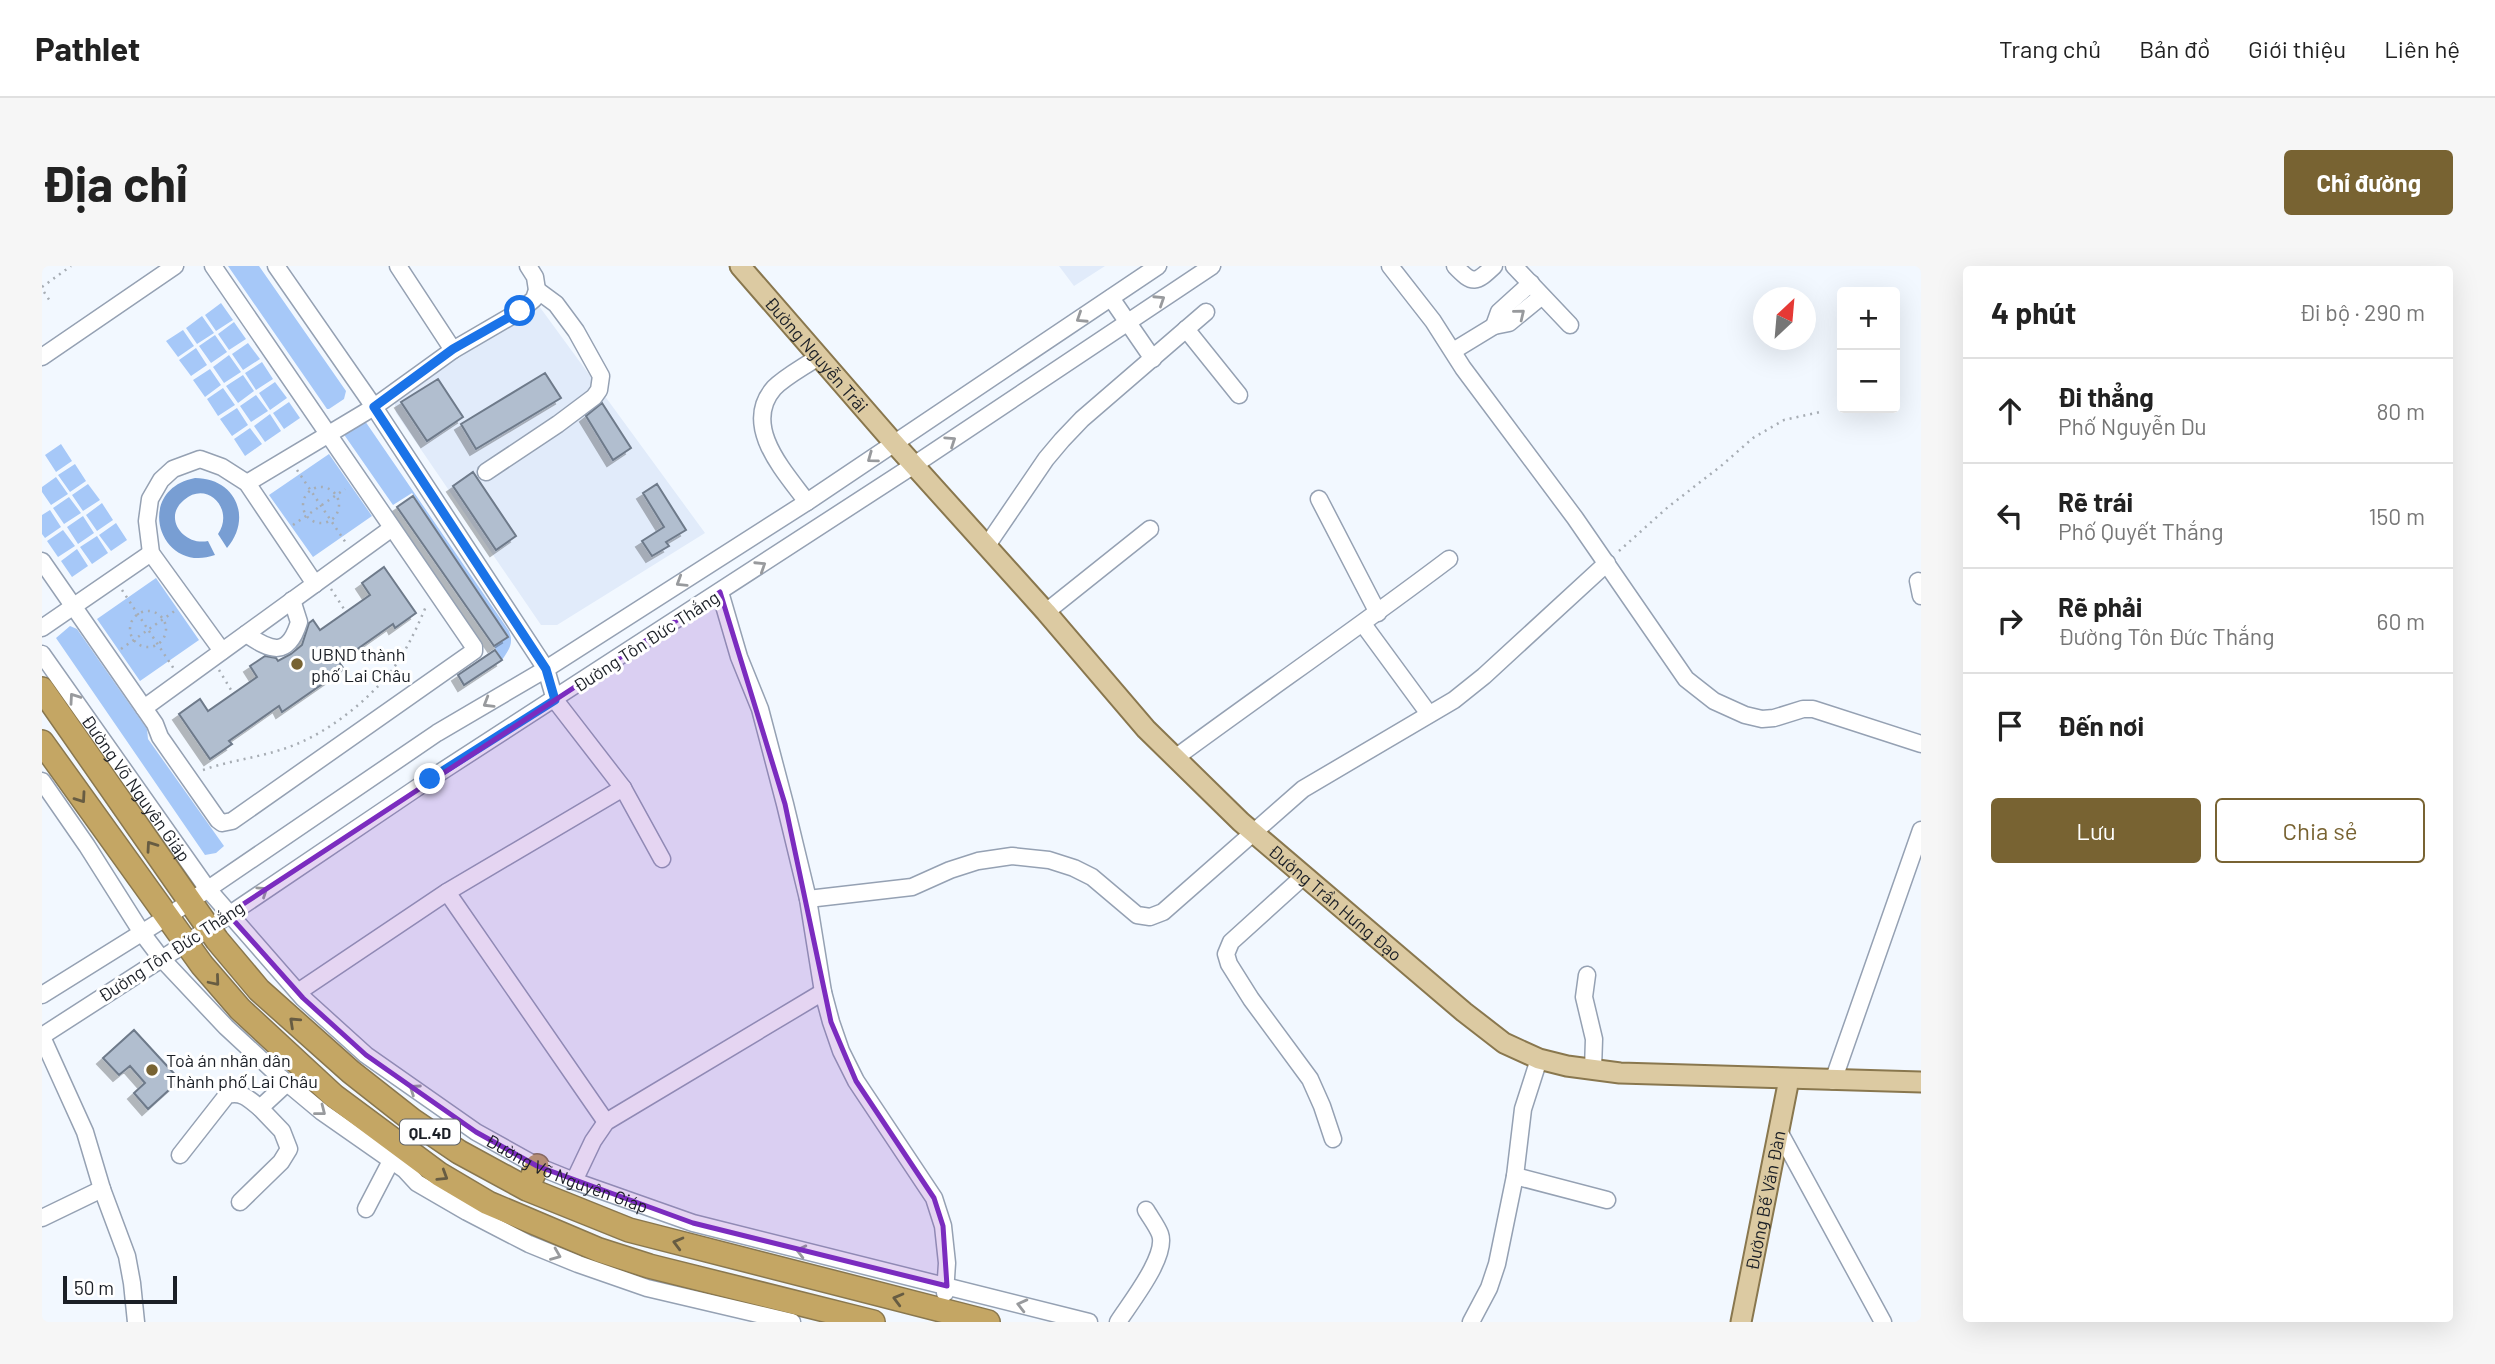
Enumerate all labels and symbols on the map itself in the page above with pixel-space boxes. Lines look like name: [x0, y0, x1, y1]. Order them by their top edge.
north arrow: [1753, 287, 1816, 350]
street label: Đường Nguyễn Trãi: [760, 292, 873, 417]
route start: [504, 295, 535, 326]
one-way arrow: [1153, 296, 1166, 309]
one-way arrow: [1076, 310, 1089, 323]
one-way arrow: [1511, 310, 1524, 322]
one-way arrow: [943, 436, 956, 449]
one-way arrow: [867, 450, 880, 462]
one-way arrow: [753, 561, 766, 574]
one-way arrow: [676, 573, 689, 586]
street label: Đường Tôn Đức Thắng: [569, 586, 723, 696]
place label: UBND thành phố Lai Châu: [311, 643, 411, 686]
marker: UBND thành phố Lai Châu: [289, 656, 305, 672]
one-way arrow: [69, 693, 82, 706]
one-way arrow: [483, 694, 496, 707]
street label: Đường Võ Nguyên Giáp: [77, 710, 196, 866]
route end: [414, 763, 445, 794]
one-way arrow: [73, 790, 85, 803]
street label: Đường Trần Hưng Đạo: [1264, 840, 1407, 965]
one-way arrow: [147, 841, 159, 854]
one-way arrow: [255, 887, 268, 899]
street label: Đường Tôn Đức Thắng: [94, 896, 248, 1006]
one-way arrow: [207, 973, 219, 986]
one-way arrow: [289, 1018, 302, 1031]
place label: Toà án nhân dân Thành phố Lai Châu: [166, 1049, 318, 1092]
marker: Toà án nhân dân Thành phố Lai Châu: [144, 1062, 160, 1078]
one-way arrow: [409, 1085, 422, 1097]
one-way arrow: [314, 1103, 326, 1116]
road number: QL.4D: [400, 1119, 460, 1144]
street label: Đường Bế Văn Đàn: [1740, 1128, 1790, 1272]
street label: Đường Võ Nguyên Giáp: [482, 1129, 651, 1217]
one-way arrow: [436, 1168, 449, 1181]
one-way arrow: [672, 1237, 684, 1251]
one-way arrow: [796, 1245, 808, 1259]
one-way arrow: [548, 1247, 561, 1261]
scale bar: [63, 1273, 177, 1305]
one-way arrow: [893, 1293, 905, 1307]
one-way arrow: [1017, 1299, 1029, 1313]

